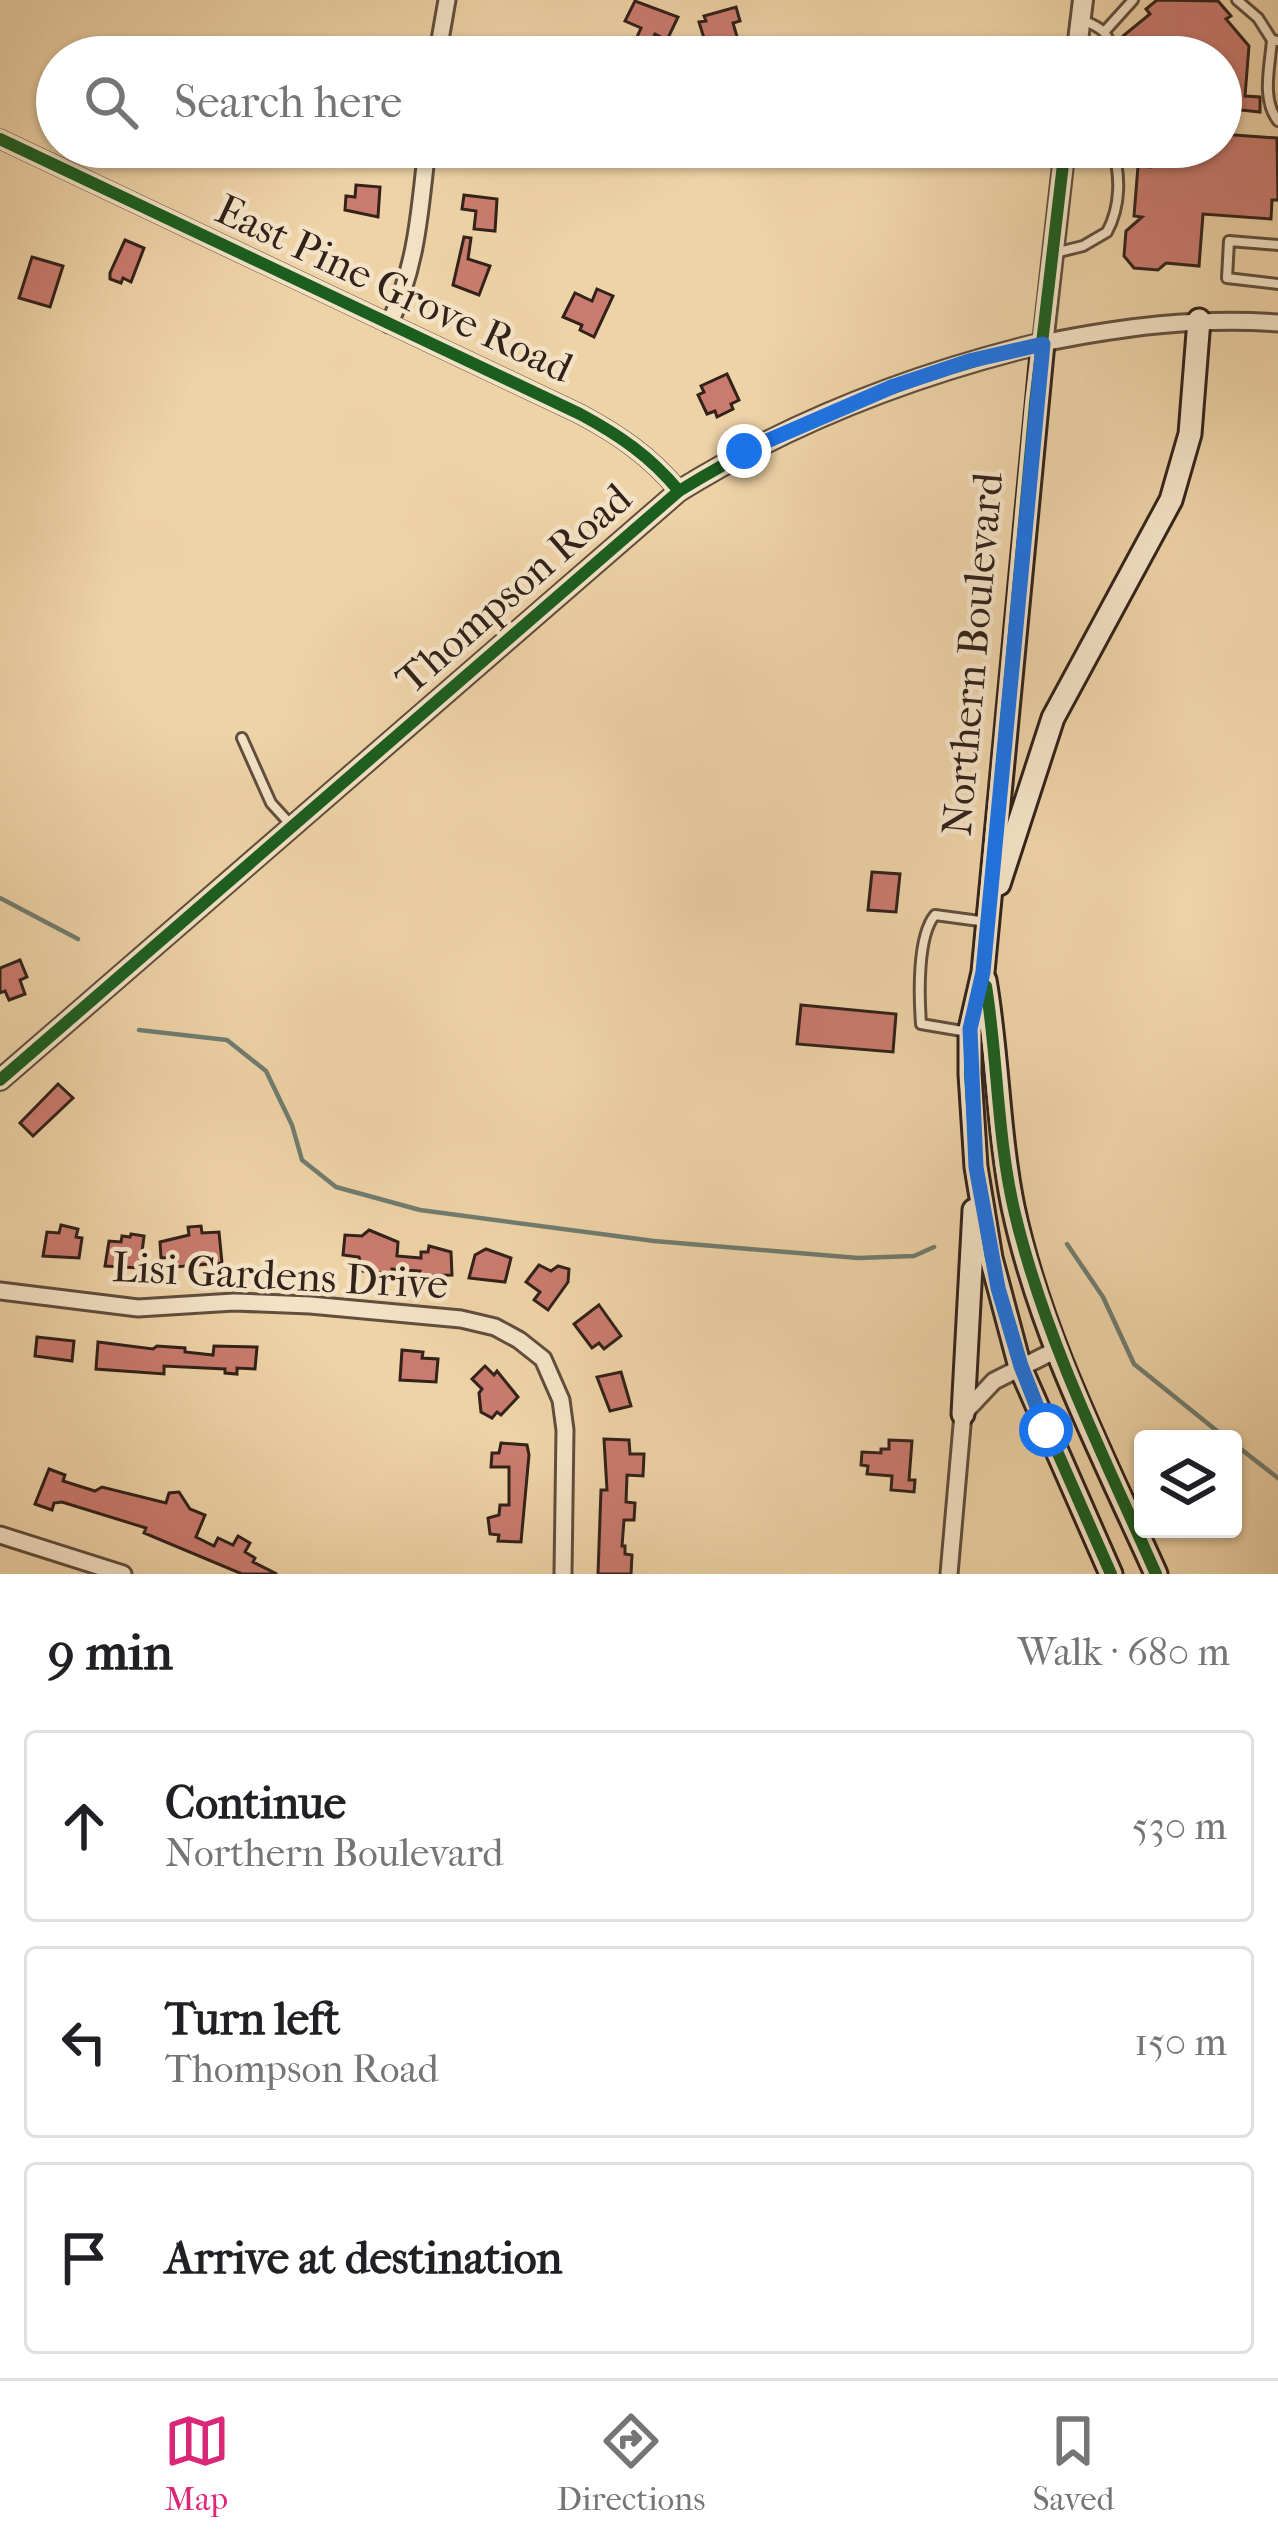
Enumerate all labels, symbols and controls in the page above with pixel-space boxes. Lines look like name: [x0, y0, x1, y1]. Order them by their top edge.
search box: [36, 36, 1242, 168]
icon: search: [78, 69, 144, 135]
text: Search here: [174, 76, 402, 129]
street label: East Pine Grove Road: [208, 185, 581, 394]
route end: [717, 424, 771, 478]
street label: Northern Boulevard: [933, 469, 1013, 838]
street label: Thompson Road: [387, 473, 642, 704]
street label: Lisi Gardens Drive: [111, 1243, 449, 1309]
route start: [1019, 1403, 1073, 1457]
map controls: [1134, 1430, 1242, 1538]
button: layers: [1134, 1430, 1242, 1538]
text: 9 min: [48, 1622, 173, 1682]
text: Walk · 680 m: [1018, 1629, 1230, 1675]
text: Continue: [165, 1777, 346, 1830]
icon: ahead: [51, 1793, 117, 1859]
text: 530 m: [1132, 1803, 1227, 1849]
text: Northern Boulevard: [165, 1830, 503, 1876]
text: Turn left: [165, 1993, 340, 2046]
icon: left: [51, 2009, 117, 2075]
text: 150 m: [1134, 2019, 1227, 2065]
text: Thompson Road: [165, 2046, 439, 2092]
icon: arrive: [51, 2225, 117, 2291]
text: Arrive at destination: [165, 2232, 562, 2285]
tab: Map: [164, 2408, 230, 2519]
tab: Directions: [557, 2408, 705, 2519]
tab: Saved: [1033, 2408, 1114, 2519]

